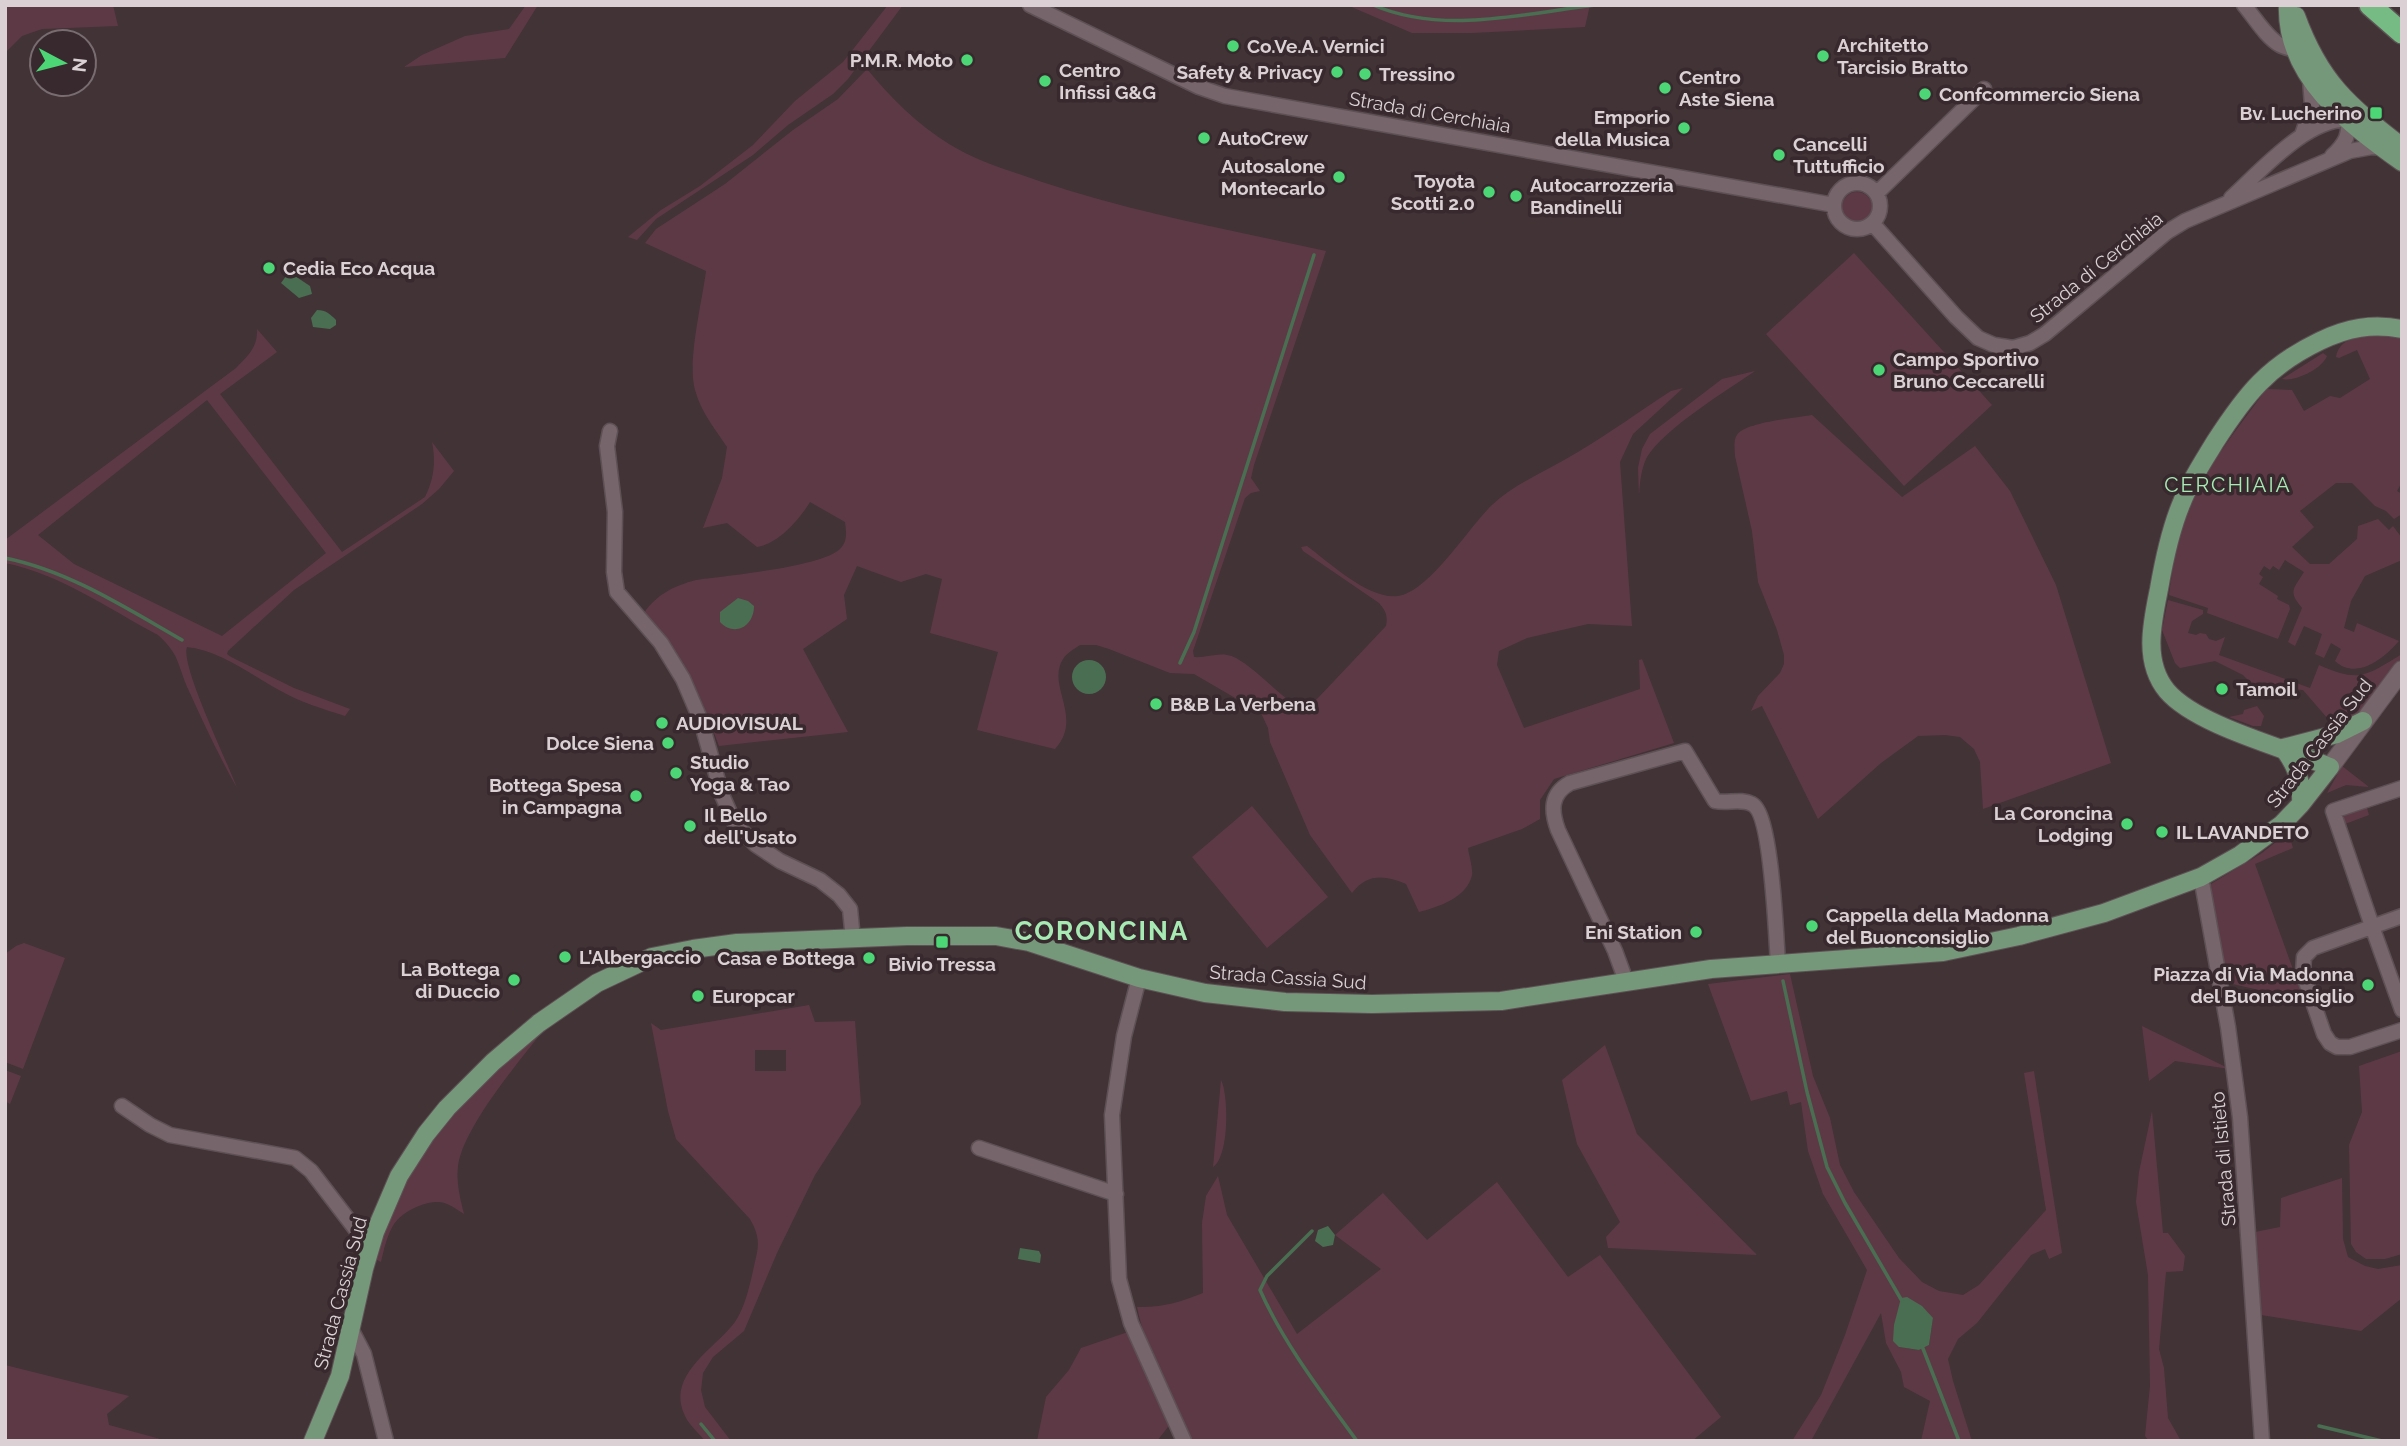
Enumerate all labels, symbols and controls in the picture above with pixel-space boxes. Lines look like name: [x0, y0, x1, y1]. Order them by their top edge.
north arrow: [28, 28, 98, 98]
place label: Architetto Tarcisio Bratto: [1837, 34, 1968, 78]
place label: Co.Ve.A. Vernici: [1247, 35, 1385, 57]
marker: Co.Ve.A. Vernici: [1225, 38, 1241, 54]
marker: Architetto Tarcisio Bratto: [1815, 48, 1831, 64]
place label: P.M.R. Moto: [850, 49, 953, 71]
marker: P.M.R. Moto: [959, 52, 975, 68]
text: N: [68, 57, 92, 74]
place label: Centro Infissi G&G: [1059, 59, 1156, 103]
place label: Safety & Privacy: [1176, 61, 1324, 83]
place label: Tressino: [1379, 63, 1455, 85]
marker: Safety & Privacy: [1329, 64, 1345, 80]
marker: Tressino: [1357, 66, 1373, 82]
place label: Centro Aste Siena: [1679, 66, 1774, 110]
marker: Centro Infissi G&G: [1037, 73, 1053, 89]
marker: Centro Aste Siena: [1657, 80, 1673, 96]
place label: Confcommercio Siena: [1939, 83, 2140, 105]
marker: Confcommercio Siena: [1917, 86, 1933, 102]
street label: Strada di Cerchiaia: [1348, 87, 1512, 137]
place label: Bv. Lucherino: [2240, 102, 2362, 124]
marker: Bv. Lucherino: [2368, 105, 2384, 121]
place label: Emporio della Musica: [1555, 106, 1670, 150]
marker: Emporio della Musica: [1676, 120, 1692, 136]
place label: AutoCrew: [1218, 127, 1308, 149]
marker: AutoCrew: [1196, 130, 1212, 146]
place label: Cancelli Tuttufficio: [1793, 133, 1885, 177]
marker: Cancelli Tuttufficio: [1771, 147, 1787, 163]
place label: Autosalone Montecarlo: [1221, 155, 1325, 199]
marker: Autosalone Montecarlo: [1331, 169, 1347, 185]
place label: Toyota Scotti 2.0: [1391, 170, 1475, 214]
place label: Autocarrozzeria Bandinelli: [1530, 174, 1674, 218]
marker: Toyota Scotti 2.0: [1481, 184, 1497, 200]
marker: Autocarrozzeria Bandinelli: [1508, 188, 1524, 204]
street label: Strada di Cerchiaia: [2026, 207, 2166, 327]
place label: Cedia Eco Acqua: [283, 257, 435, 279]
marker: Cedia Eco Acqua: [261, 260, 277, 276]
place label: Campo Sportivo Bruno Ceccarelli: [1893, 348, 2045, 392]
marker: Campo Sportivo Bruno Ceccarelli: [1871, 362, 1887, 378]
district label: CERCHIAIA: [2164, 472, 2292, 497]
street label: Strada Cassia Sud: [2262, 674, 2376, 812]
place label: Tamoil: [2236, 678, 2298, 700]
marker: Tamoil: [2214, 681, 2230, 697]
place label: B&B La Verbena: [1170, 693, 1316, 715]
marker: B&B La Verbena: [1148, 696, 1164, 712]
place label: AUDIOVISUAL: [676, 712, 803, 734]
marker: AUDIOVISUAL: [654, 715, 670, 731]
place label: Dolce Siena: [546, 732, 654, 754]
marker: Dolce Siena: [660, 735, 676, 751]
place label: Studio Yoga & Tao: [690, 751, 790, 795]
marker: Studio Yoga & Tao: [668, 765, 684, 781]
place label: Bottega Spesa in Campagna: [489, 774, 622, 818]
marker: Bottega Spesa in Campagna: [628, 788, 644, 804]
place label: La Coroncina Lodging: [1994, 802, 2113, 846]
place label: Il Bello dell'Usato: [704, 804, 797, 848]
marker: La Coroncina Lodging: [2119, 816, 2135, 832]
marker: Il Bello dell'Usato: [682, 818, 698, 834]
place label: IL LAVANDETO: [2176, 821, 2309, 843]
marker: IL LAVANDETO: [2154, 824, 2170, 840]
place label: Cappella della Madonna del Buonconsiglio: [1826, 904, 2049, 948]
district label: CORONCINA: [1015, 916, 1189, 946]
marker: Cappella della Madonna del Buonconsiglio: [1804, 918, 1820, 934]
place label: Eni Station: [1585, 921, 1682, 943]
marker: Eni Station: [1688, 924, 1704, 940]
marker: Bivio Tressa: [934, 934, 950, 950]
place label: L'Albergaccio: [579, 946, 701, 968]
place label: Casa e Bottega: [717, 947, 855, 969]
marker: L'Albergaccio: [557, 949, 573, 965]
marker: Casa e Bottega: [861, 950, 877, 966]
place label: Bivio Tressa: [888, 953, 996, 975]
place label: La Bottega di Duccio: [400, 958, 500, 1002]
street label: Strada Cassia Sud: [1209, 961, 1367, 993]
place label: Piazza di Via Madonna del Buonconsiglio: [2153, 963, 2354, 1007]
marker: La Bottega di Duccio: [506, 972, 522, 988]
marker: Piazza di Via Madonna del Buonconsiglio: [2360, 977, 2376, 993]
place label: Europcar: [712, 985, 795, 1007]
marker: Europcar: [690, 988, 706, 1004]
street label: Strada di Istieto: [2206, 1091, 2240, 1227]
street label: Strada Cassia Sud: [309, 1214, 371, 1372]

